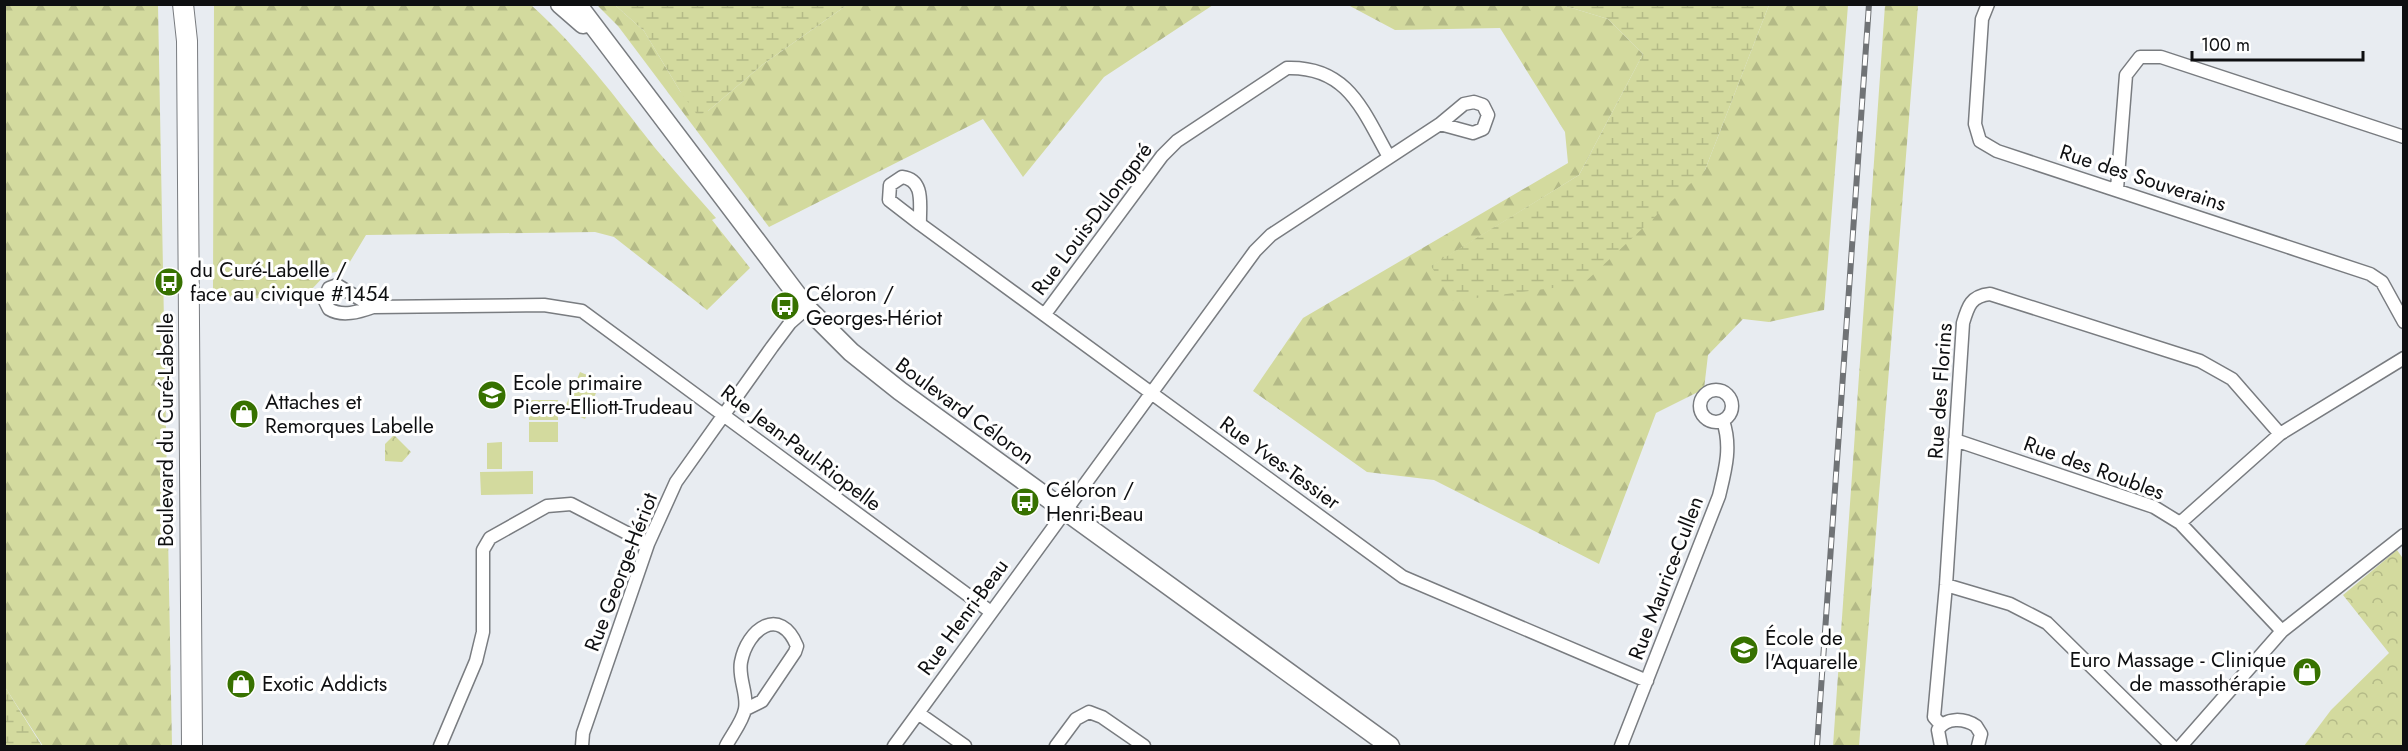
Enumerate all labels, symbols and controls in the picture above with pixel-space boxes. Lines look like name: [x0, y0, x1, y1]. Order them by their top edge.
scale bar: [2192, 24, 2363, 62]
text: 100 m: [2201, 32, 2250, 58]
street label: Rue Louis-Dulongpré: [1025, 136, 1160, 302]
street label: Rue des Souverains: [2056, 137, 2230, 219]
place label: du Curé-Labelle / face au civique #1454: [190, 255, 389, 309]
bus stop icon: du Curé-Labelle / face au civique #1454: [153, 266, 185, 298]
place label: Céloron / Georges-Hériot: [806, 279, 942, 333]
bus stop icon: Céloron / Georges-Hériot: [769, 290, 801, 322]
street label: Boulevard du Curé-Labelle: [151, 313, 181, 547]
street label: Rue des Florins: [1920, 322, 1960, 460]
street label: Boulevard Céloron: [889, 350, 1041, 472]
place label: Ecole primaire Pierre-Elliott-Trudeau: [513, 368, 693, 422]
street label: Rue Jean-Paul-Riopelle: [714, 377, 888, 519]
school or university icon: Ecole primaire Pierre-Elliott-Trudeau: [476, 379, 508, 411]
place label: Attaches et Remorques Labelle: [265, 387, 434, 441]
shop icon: Attaches et Remorques Labelle: [228, 398, 260, 430]
street label: Rue Yves-Tessier: [1214, 409, 1347, 517]
street label: Rue des Roubles: [2019, 429, 2169, 507]
place label: Céloron / Henri-Beau: [1046, 475, 1144, 529]
bus stop icon: Céloron / Henri-Beau: [1009, 486, 1041, 518]
street label: Rue George-Hériot: [577, 488, 665, 656]
street label: Rue Maurice-Cullen: [1621, 492, 1711, 664]
street label: Rue Henri-Beau: [910, 553, 1016, 681]
place label: École de l'Aquarelle: [1765, 623, 1858, 677]
school or university icon: École de l'Aquarelle: [1728, 634, 1760, 666]
place label: Euro Massage - Clinique de massothérapie: [2070, 645, 2286, 699]
shop icon: Euro Massage - Clinique de massothérapie: [2291, 656, 2323, 688]
shop icon: Exotic Addicts: [225, 668, 257, 700]
place label: Exotic Addicts: [262, 669, 387, 699]

